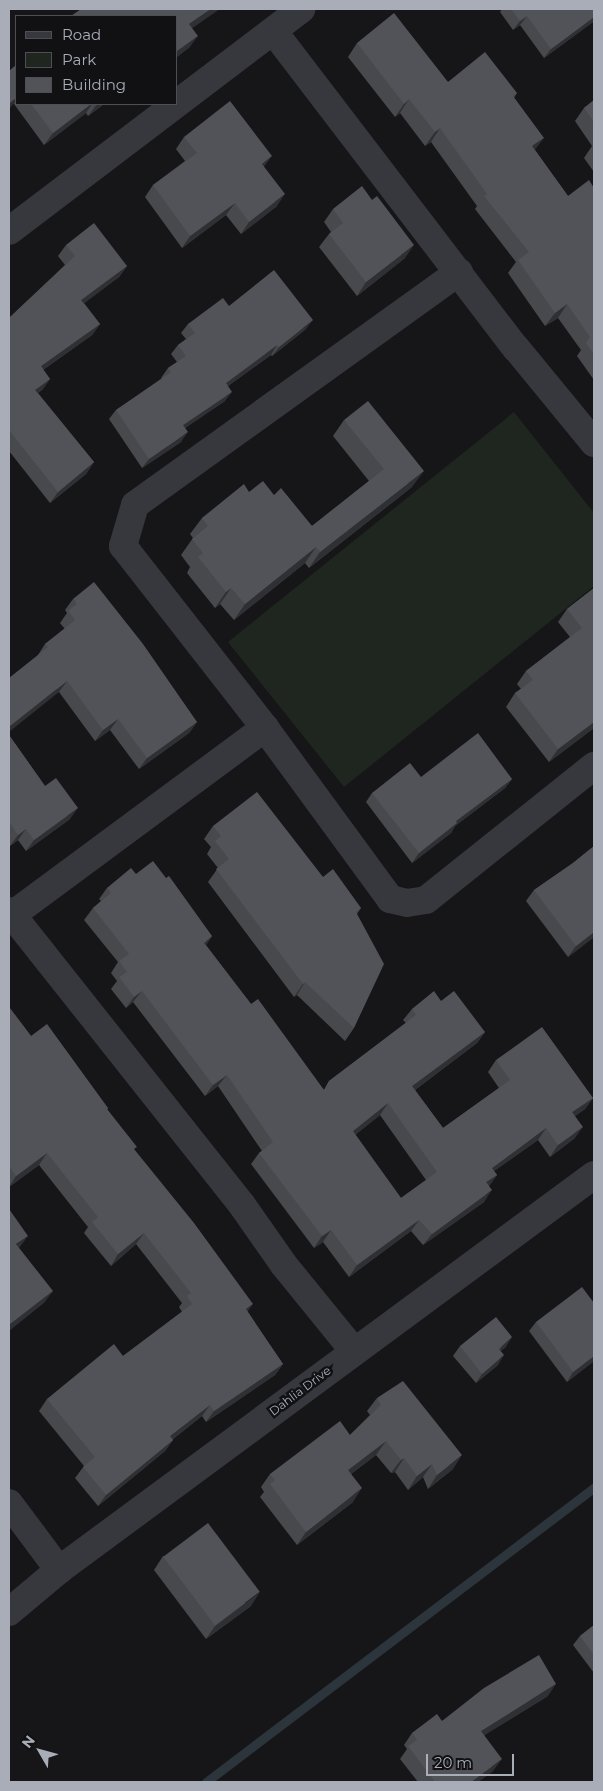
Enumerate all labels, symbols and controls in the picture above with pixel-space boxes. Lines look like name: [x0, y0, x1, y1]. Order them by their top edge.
legend: [15, 15, 178, 105]
text: Road: [62, 25, 101, 44]
text: Park: [62, 50, 96, 69]
text: Building: [62, 75, 126, 94]
street label: Dahlia Drive: [266, 1363, 334, 1419]
north arrow: [15, 1726, 65, 1776]
text: N: [18, 1732, 39, 1752]
scale bar: [428, 1744, 516, 1776]
text: 20 m: [434, 1753, 472, 1772]

